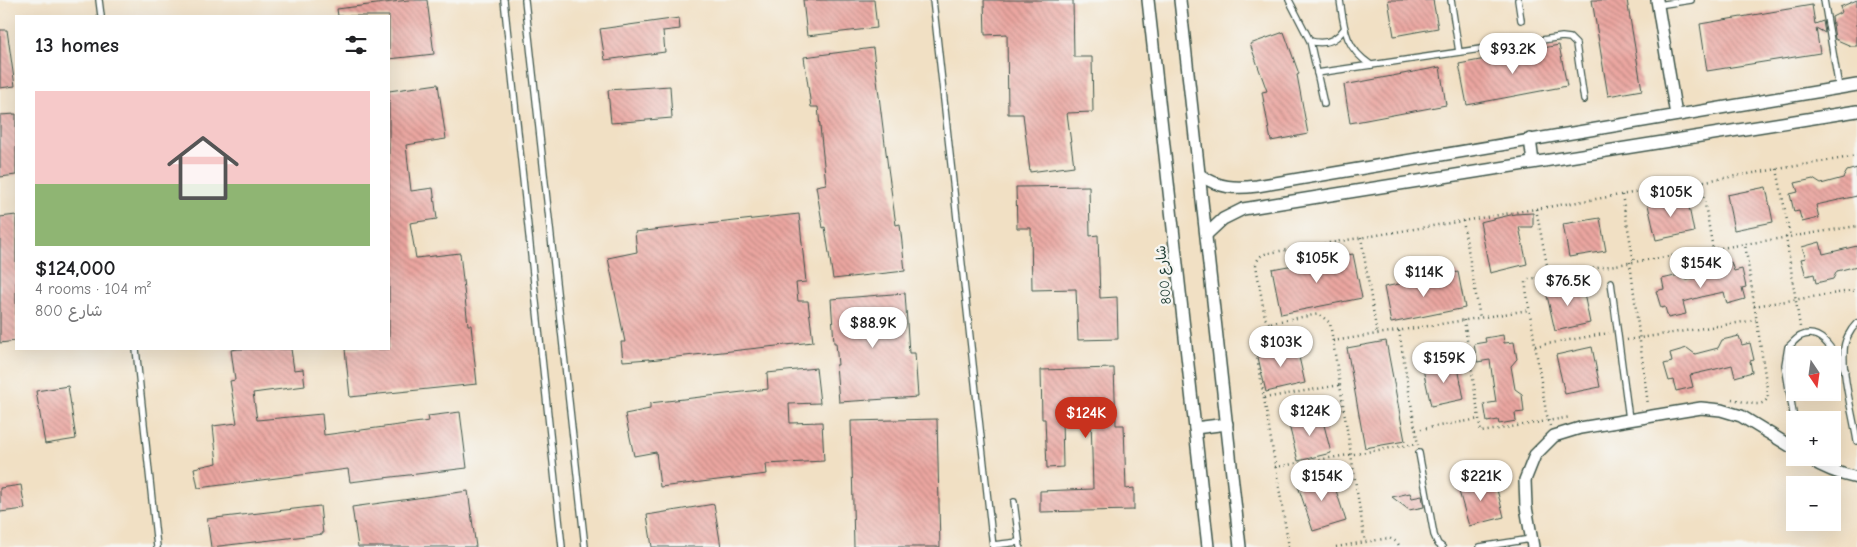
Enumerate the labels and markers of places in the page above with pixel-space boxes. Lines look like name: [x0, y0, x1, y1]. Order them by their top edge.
pin: $93.2K: [1472, 32, 1554, 75]
pin: $105K: [1636, 176, 1706, 218]
pin: $105K: [1282, 242, 1352, 284]
pin: $154K: [1666, 246, 1736, 289]
pin: $114K: [1389, 256, 1459, 298]
pin: $76.5K: [1527, 264, 1609, 307]
pin: $88.9K: [832, 306, 914, 349]
pin: $103K: [1246, 326, 1316, 368]
pin: $159K: [1409, 342, 1479, 384]
pin: $124K: [1275, 394, 1345, 437]
pin: $124K: [1051, 396, 1121, 439]
pin: $154K: [1287, 460, 1357, 502]
pin: $221K: [1446, 460, 1516, 502]

